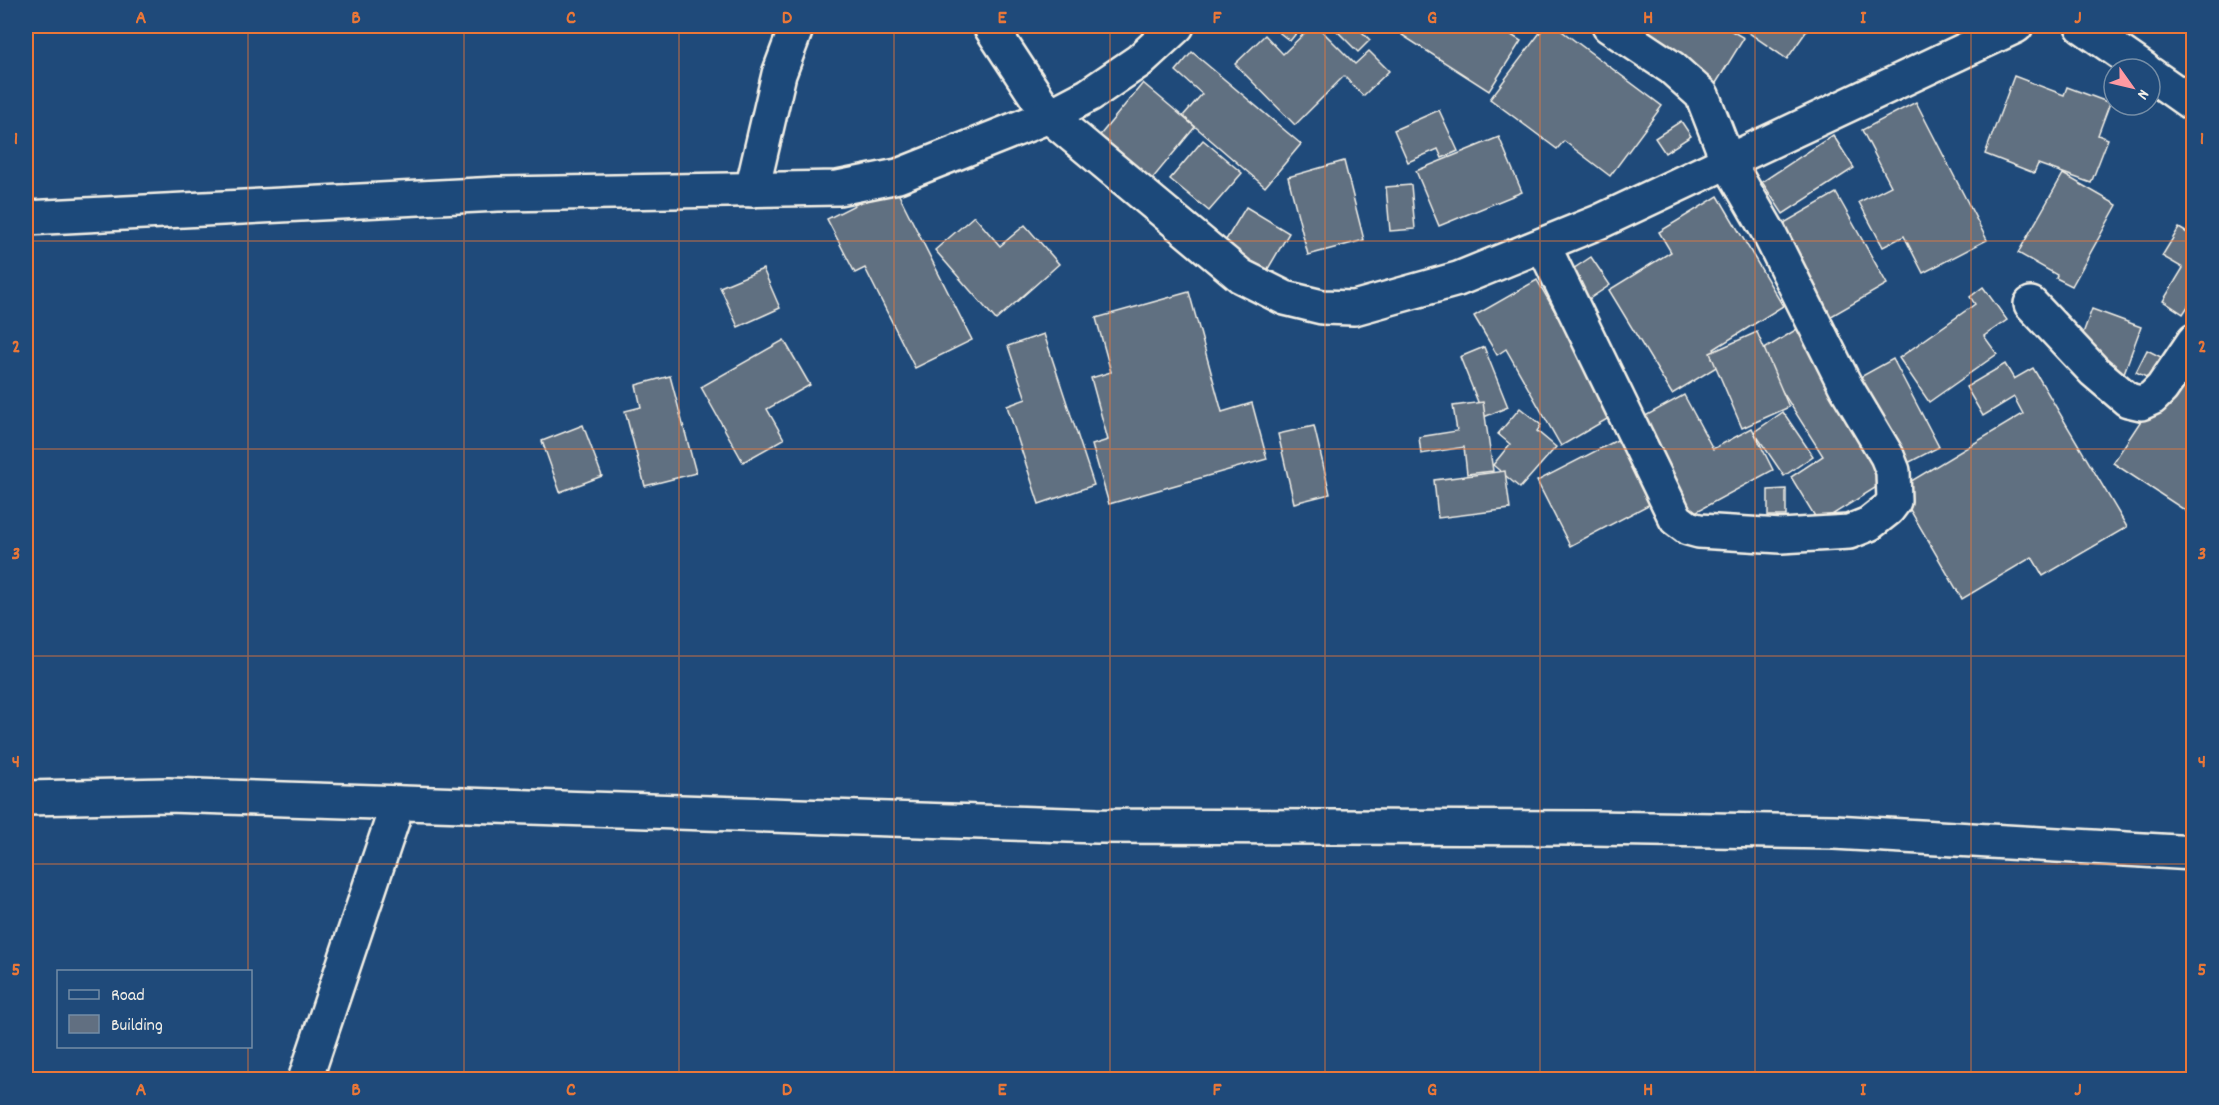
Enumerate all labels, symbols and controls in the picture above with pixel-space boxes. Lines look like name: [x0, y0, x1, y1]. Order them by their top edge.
text: A: [136, 5, 147, 33]
text: B: [351, 5, 361, 33]
text: C: [566, 5, 576, 33]
text: D: [782, 5, 793, 33]
text: E: [997, 5, 1007, 33]
text: F: [1213, 5, 1223, 33]
text: G: [1427, 5, 1437, 33]
text: H: [1643, 5, 1653, 33]
text: I: [1860, 5, 1867, 33]
text: J: [2074, 5, 2082, 33]
north arrow: [2102, 57, 2162, 117]
text: N: [2131, 84, 2154, 104]
text: 1: [14, 126, 18, 154]
text: 1: [2200, 126, 2204, 154]
text: 2: [12, 334, 20, 362]
text: 2: [2198, 334, 2206, 362]
text: 3: [12, 541, 20, 569]
text: 3: [2198, 541, 2206, 569]
text: 4: [12, 749, 20, 777]
text: 4: [2198, 749, 2206, 777]
text: 5: [11, 957, 21, 985]
text: 5: [2197, 957, 2207, 985]
legend: [57, 970, 252, 1048]
text: Road: [111, 984, 145, 1009]
text: Building: [111, 1014, 163, 1039]
text: A: [136, 1077, 147, 1105]
text: B: [351, 1077, 361, 1105]
text: C: [566, 1077, 576, 1105]
text: D: [782, 1077, 793, 1105]
text: E: [997, 1077, 1007, 1105]
text: F: [1213, 1077, 1223, 1105]
text: G: [1427, 1077, 1437, 1105]
text: H: [1643, 1077, 1653, 1105]
text: I: [1860, 1077, 1867, 1105]
text: J: [2074, 1077, 2082, 1105]

